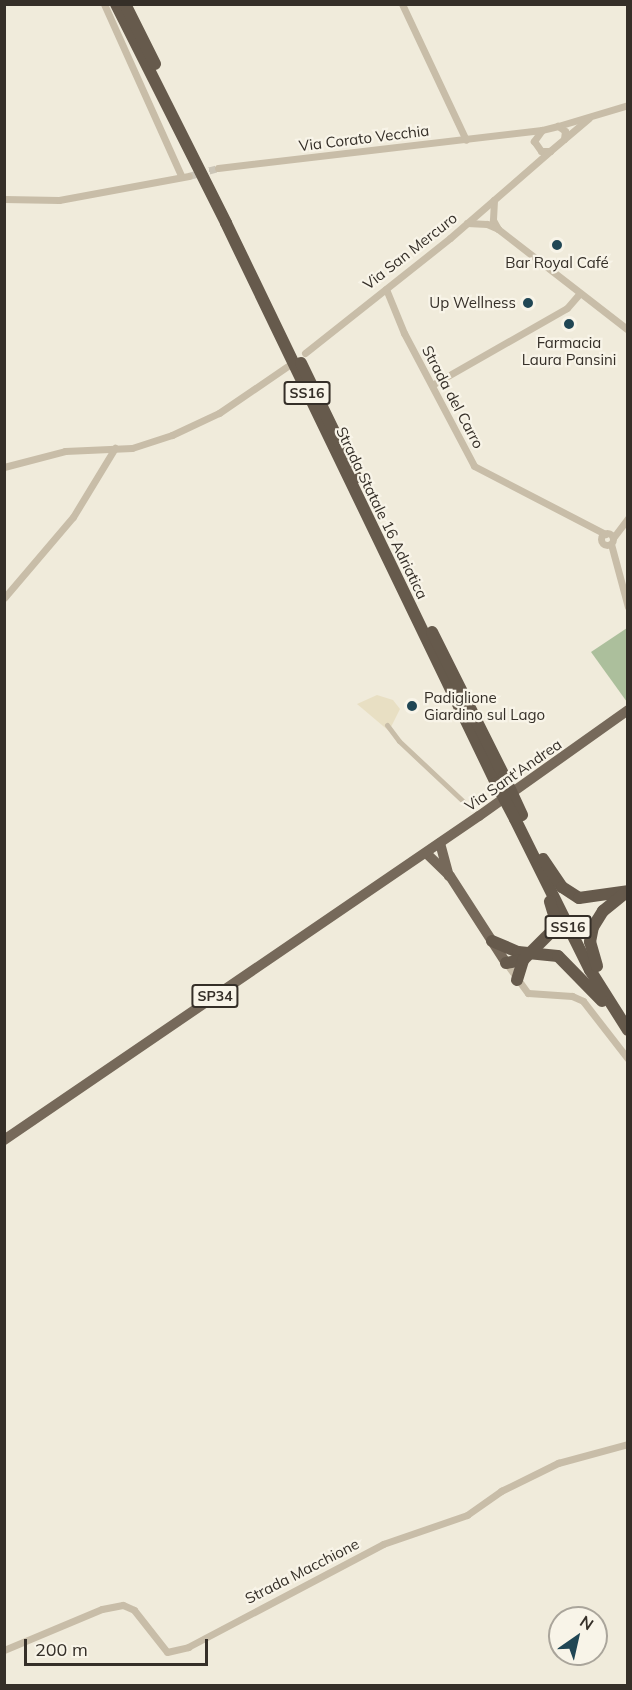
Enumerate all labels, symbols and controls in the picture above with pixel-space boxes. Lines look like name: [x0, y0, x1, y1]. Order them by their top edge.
street label: Via Corato Vecchia: [298, 121, 430, 155]
street label: Via San Mercuro: [359, 209, 461, 293]
marker: Bar Royal Café: [550, 238, 564, 252]
place label: Bar Royal Café: [505, 254, 609, 272]
place label: Up Wellness: [429, 294, 516, 312]
marker: Up Wellness: [521, 296, 535, 310]
marker: Farmacia Laura Pansini: [562, 317, 576, 331]
place label: Farmacia Laura Pansini: [522, 333, 616, 368]
street label: Strada del Carro: [418, 343, 488, 451]
road number: SS16: [283, 382, 331, 404]
street label: Strada Statale 16 Adriatica: [332, 424, 432, 602]
place label: Padiglione Giardino sul Lago: [424, 688, 545, 723]
marker: Padiglione Giardino sul Lago: [405, 699, 419, 713]
street label: Via Sant'Andrea: [461, 735, 565, 815]
road number: SS16: [544, 916, 592, 938]
road number: SP34: [191, 985, 239, 1007]
street label: Strada Macchione: [242, 1535, 362, 1607]
north arrow: [548, 1606, 608, 1666]
text: N: [576, 1611, 598, 1634]
scale bar: [27, 1627, 212, 1665]
text: 200 m: [35, 1638, 88, 1661]

